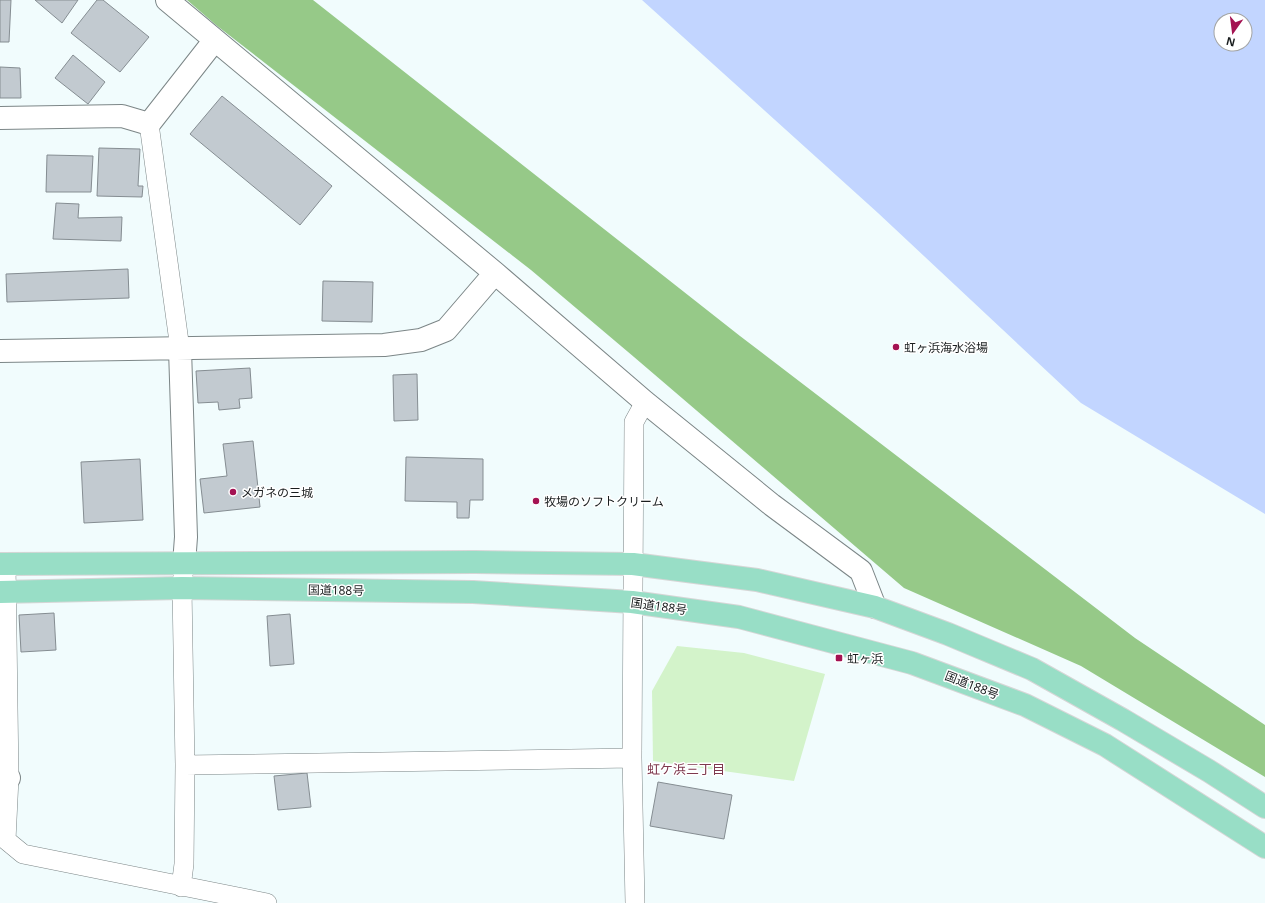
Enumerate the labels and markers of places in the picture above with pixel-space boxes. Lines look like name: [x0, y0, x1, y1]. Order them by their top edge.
place label: 虹ヶ浜海水浴場: [904, 339, 988, 356]
marker: 虹ヶ浜海水浴場: [891, 342, 901, 352]
place label: メガネの三城: [241, 484, 313, 501]
marker: メガネの三城: [228, 487, 238, 497]
place label: 牧場のソフトクリーム: [544, 493, 664, 510]
marker: 牧場のソフトクリーム: [531, 496, 541, 506]
place label: 虹ヶ浜: [847, 650, 883, 667]
marker: 虹ヶ浜: [834, 653, 844, 663]

